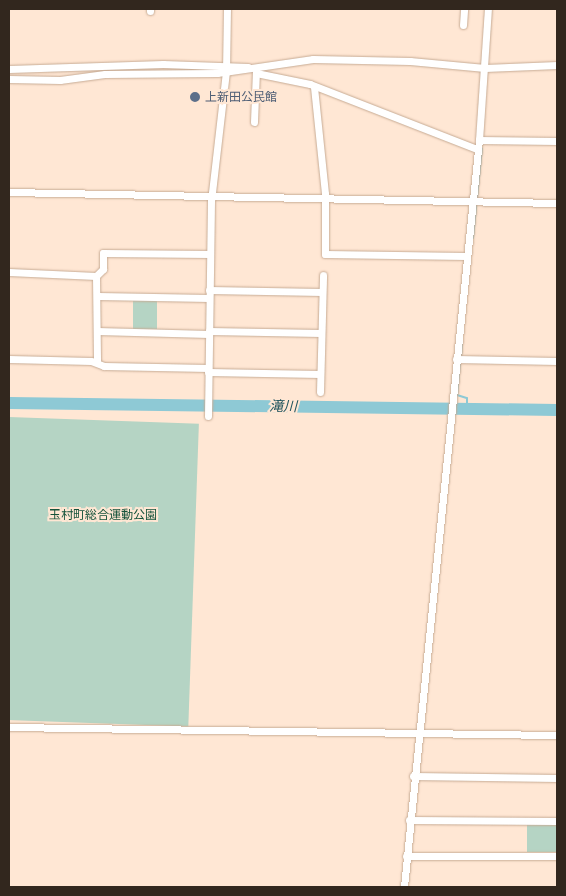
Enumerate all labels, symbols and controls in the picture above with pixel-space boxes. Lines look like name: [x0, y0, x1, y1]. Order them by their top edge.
place label: 上新田公民館: [205, 90, 277, 104]
marker: 上新田公民館: [189, 91, 201, 103]
water label: 滝川: [269, 397, 297, 415]
park label: 玉村町総合運動公園: [49, 508, 157, 522]

